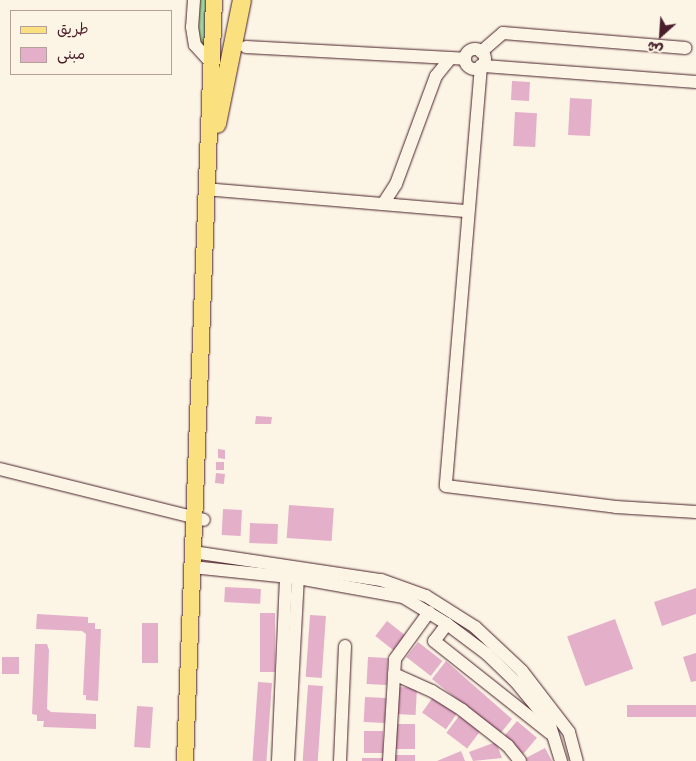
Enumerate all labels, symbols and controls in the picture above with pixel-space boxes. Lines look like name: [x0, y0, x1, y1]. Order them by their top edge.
legend: [10, 10, 172, 75]
north arrow: [636, 10, 686, 60]
text: طريق: [57, 18, 89, 38]
text: ش: [643, 37, 665, 61]
text: مبنى: [57, 43, 85, 63]

